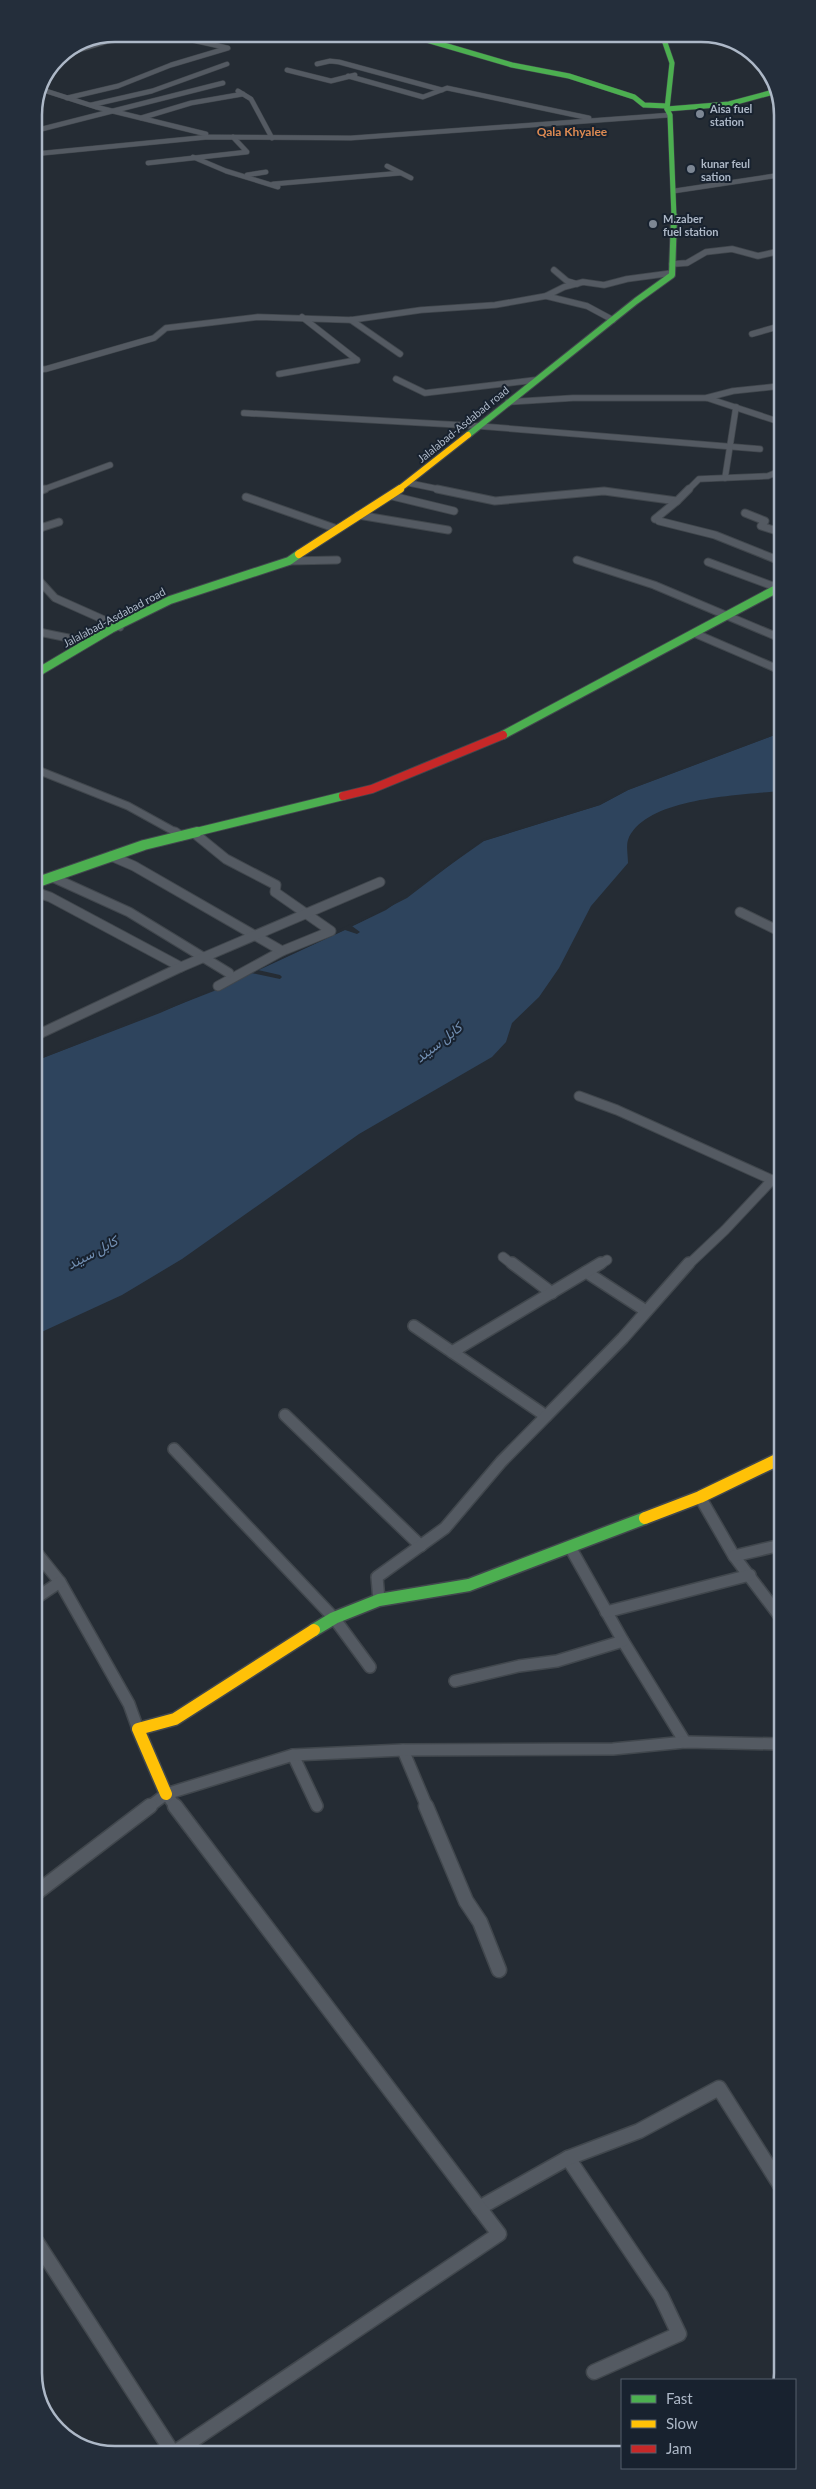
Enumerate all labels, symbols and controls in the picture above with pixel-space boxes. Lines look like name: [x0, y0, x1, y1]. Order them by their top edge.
place label: Aisa fuel station: [709, 102, 753, 128]
marker: Aisa fuel station: [694, 108, 706, 120]
district label: Qala Khyalee: [537, 124, 608, 139]
place label: kunar feul sation: [701, 157, 750, 183]
marker: kunar feul sation: [685, 163, 697, 175]
place label: M.zaber fuel station: [663, 212, 718, 238]
marker: M.zaber fuel station: [647, 218, 659, 230]
street label: Jalalabad-Asdabad road: [415, 383, 511, 465]
street label: Jalalabad-Asdabad road: [61, 585, 167, 649]
water label: کابل سيند: [411, 1017, 468, 1066]
water label: کابل سيند: [64, 1230, 123, 1273]
legend: [621, 2379, 796, 2469]
text: Fast: [666, 2389, 693, 2407]
text: Slow: [666, 2414, 698, 2432]
text: Jam: [666, 2439, 692, 2457]

